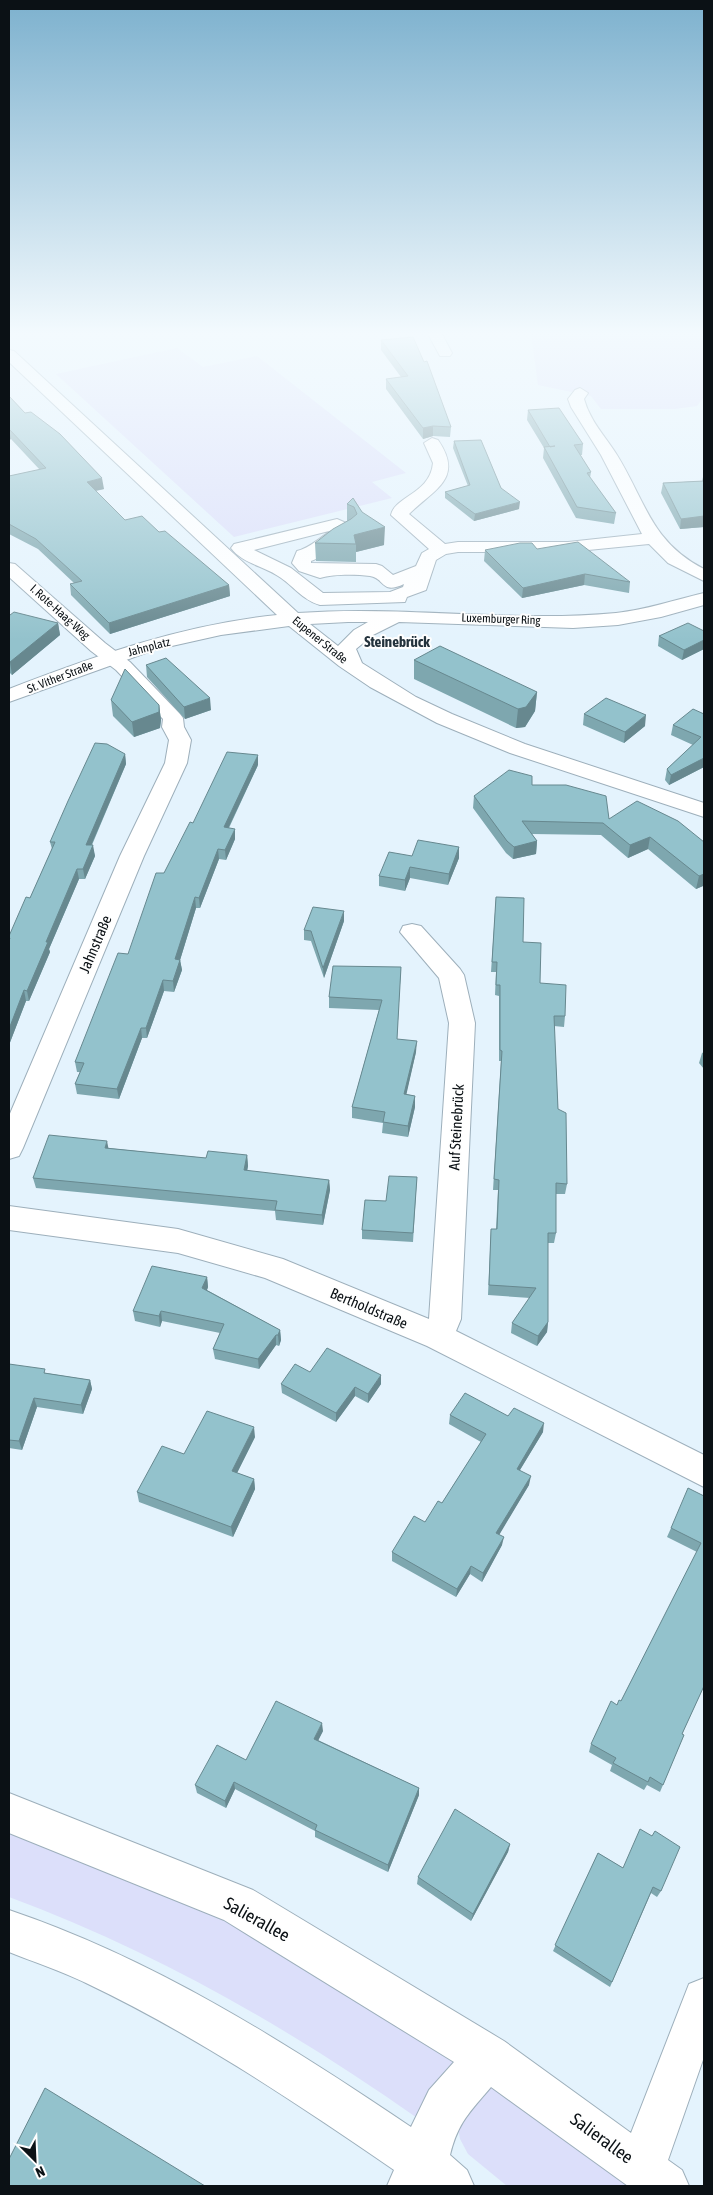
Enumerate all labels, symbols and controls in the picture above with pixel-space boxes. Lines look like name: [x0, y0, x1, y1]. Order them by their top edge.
street label: I. Rote-Haag-Weg: [27, 582, 93, 643]
street label: Luxemburger Ring: [461, 611, 542, 627]
street label: Eupener Straße: [290, 613, 350, 667]
district label: Steinebrück: [364, 633, 430, 650]
street label: Jahnplatz: [126, 634, 172, 659]
street label: St. Vither Straße: [25, 658, 95, 696]
street label: Jahnstraße: [75, 912, 115, 975]
street label: Auf Steinebrück: [445, 1083, 467, 1171]
street label: Bertholdstraße: [328, 1284, 410, 1332]
street label: Salierallee: [220, 1892, 294, 1946]
street label: Salierallee: [567, 2108, 637, 2168]
north arrow: [10, 2135, 60, 2185]
text: N: [33, 2163, 47, 2181]

